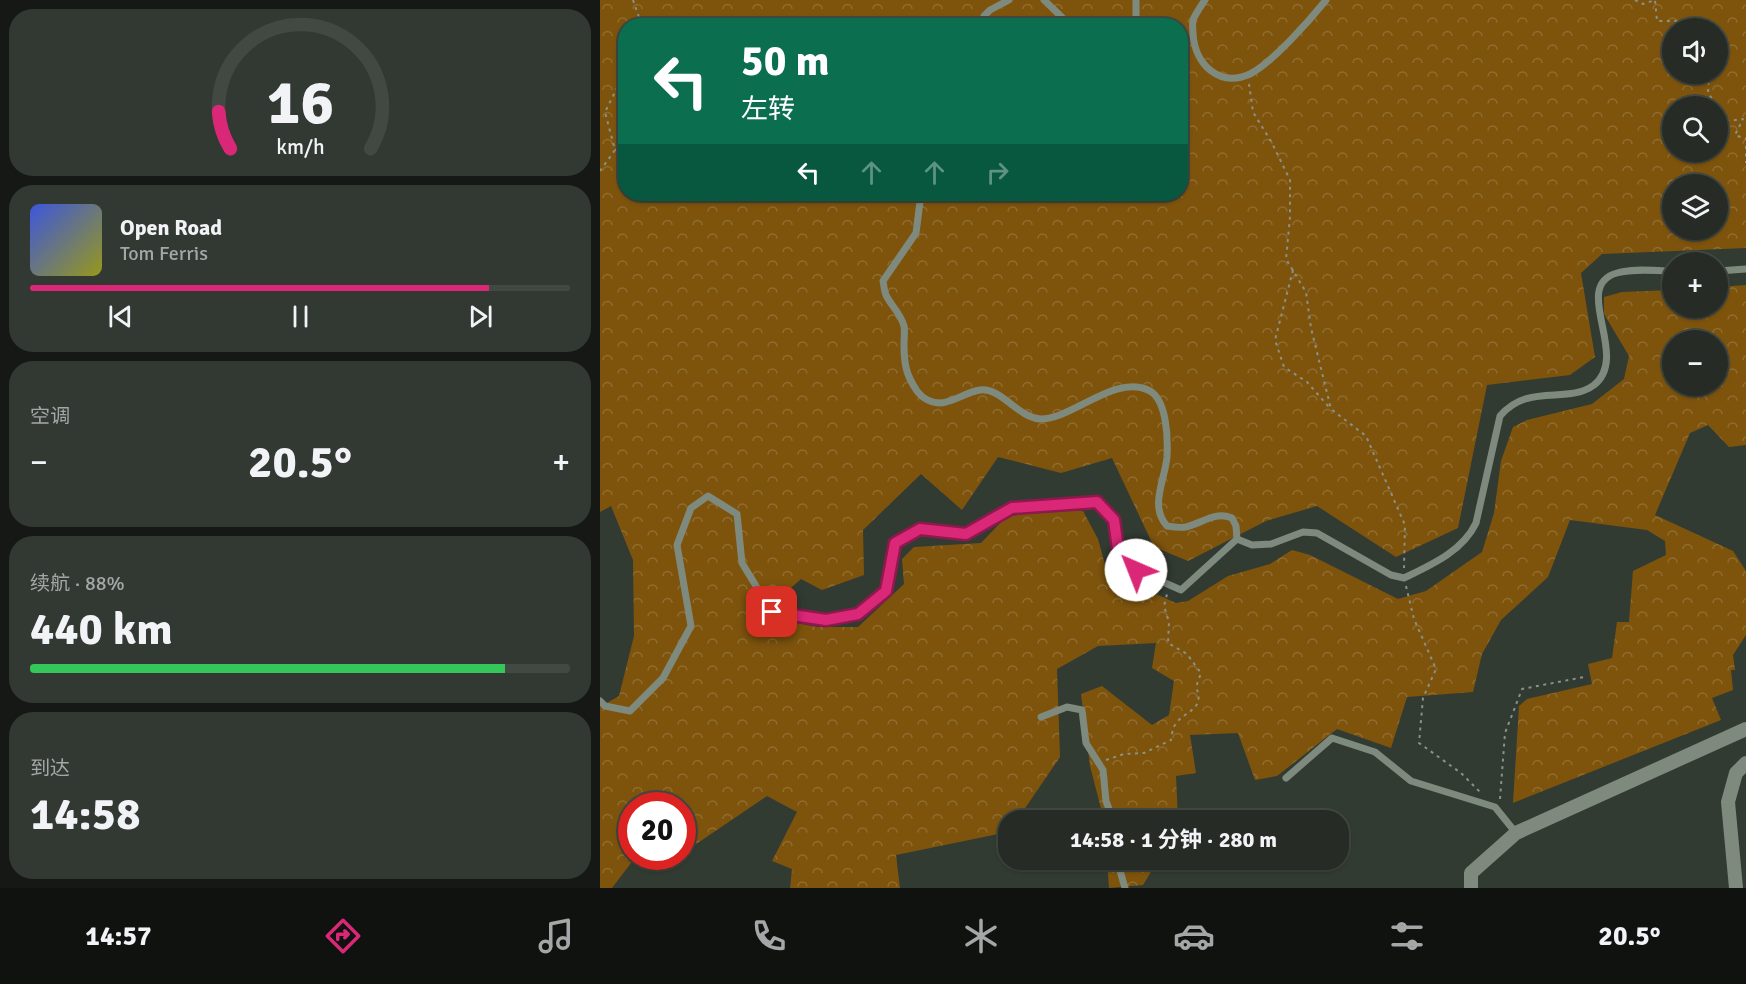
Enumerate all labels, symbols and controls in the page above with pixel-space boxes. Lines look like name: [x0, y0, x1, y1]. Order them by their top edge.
map controls: [1662, 18, 1728, 396]
button: sound: [1662, 18, 1728, 84]
text: 50 m: [741, 36, 830, 87]
icon: left: [642, 42, 720, 120]
text: 16: [266, 65, 334, 142]
text: 左转: [741, 93, 795, 126]
button: search: [1662, 96, 1728, 162]
text: km/h: [276, 135, 324, 161]
icon: left: [792, 156, 825, 189]
icon: ahead: [855, 156, 888, 189]
icon: ahead: [918, 156, 951, 189]
icon: right: [981, 156, 1014, 189]
button: layers: [1662, 174, 1728, 240]
text: Open Road: [120, 214, 222, 241]
text: Tom Ferris: [120, 241, 208, 266]
button: +: [1662, 252, 1728, 318]
icon: previous: [104, 300, 137, 333]
icon: pause: [284, 300, 317, 333]
icon: next: [464, 300, 497, 333]
button: −: [1662, 330, 1728, 396]
text: 空调: [30, 404, 70, 429]
text: 20.5°: [248, 435, 352, 490]
text: −: [30, 442, 48, 483]
text: +: [552, 442, 570, 483]
position arrow: [1104, 538, 1168, 602]
text: 续航 · 88%: [30, 571, 125, 596]
pin: [746, 586, 797, 637]
icon: arrive: [755, 595, 788, 628]
text: 440 km: [30, 602, 173, 657]
text: 到达: [30, 756, 70, 781]
text: 14:58: [30, 787, 140, 842]
speed limit sign: 20: [618, 792, 696, 870]
text: 14:58 · 1 分钟 · 280 m: [1070, 826, 1277, 853]
icon: directions: [322, 915, 364, 957]
icon: music: [535, 915, 577, 957]
icon: phone: [748, 915, 790, 957]
icon: climate: [960, 915, 1002, 957]
icon: car: [1173, 915, 1215, 957]
icon: filters: [1386, 915, 1428, 957]
text: 14:57: [85, 920, 152, 953]
text: 20.5°: [1598, 920, 1661, 953]

